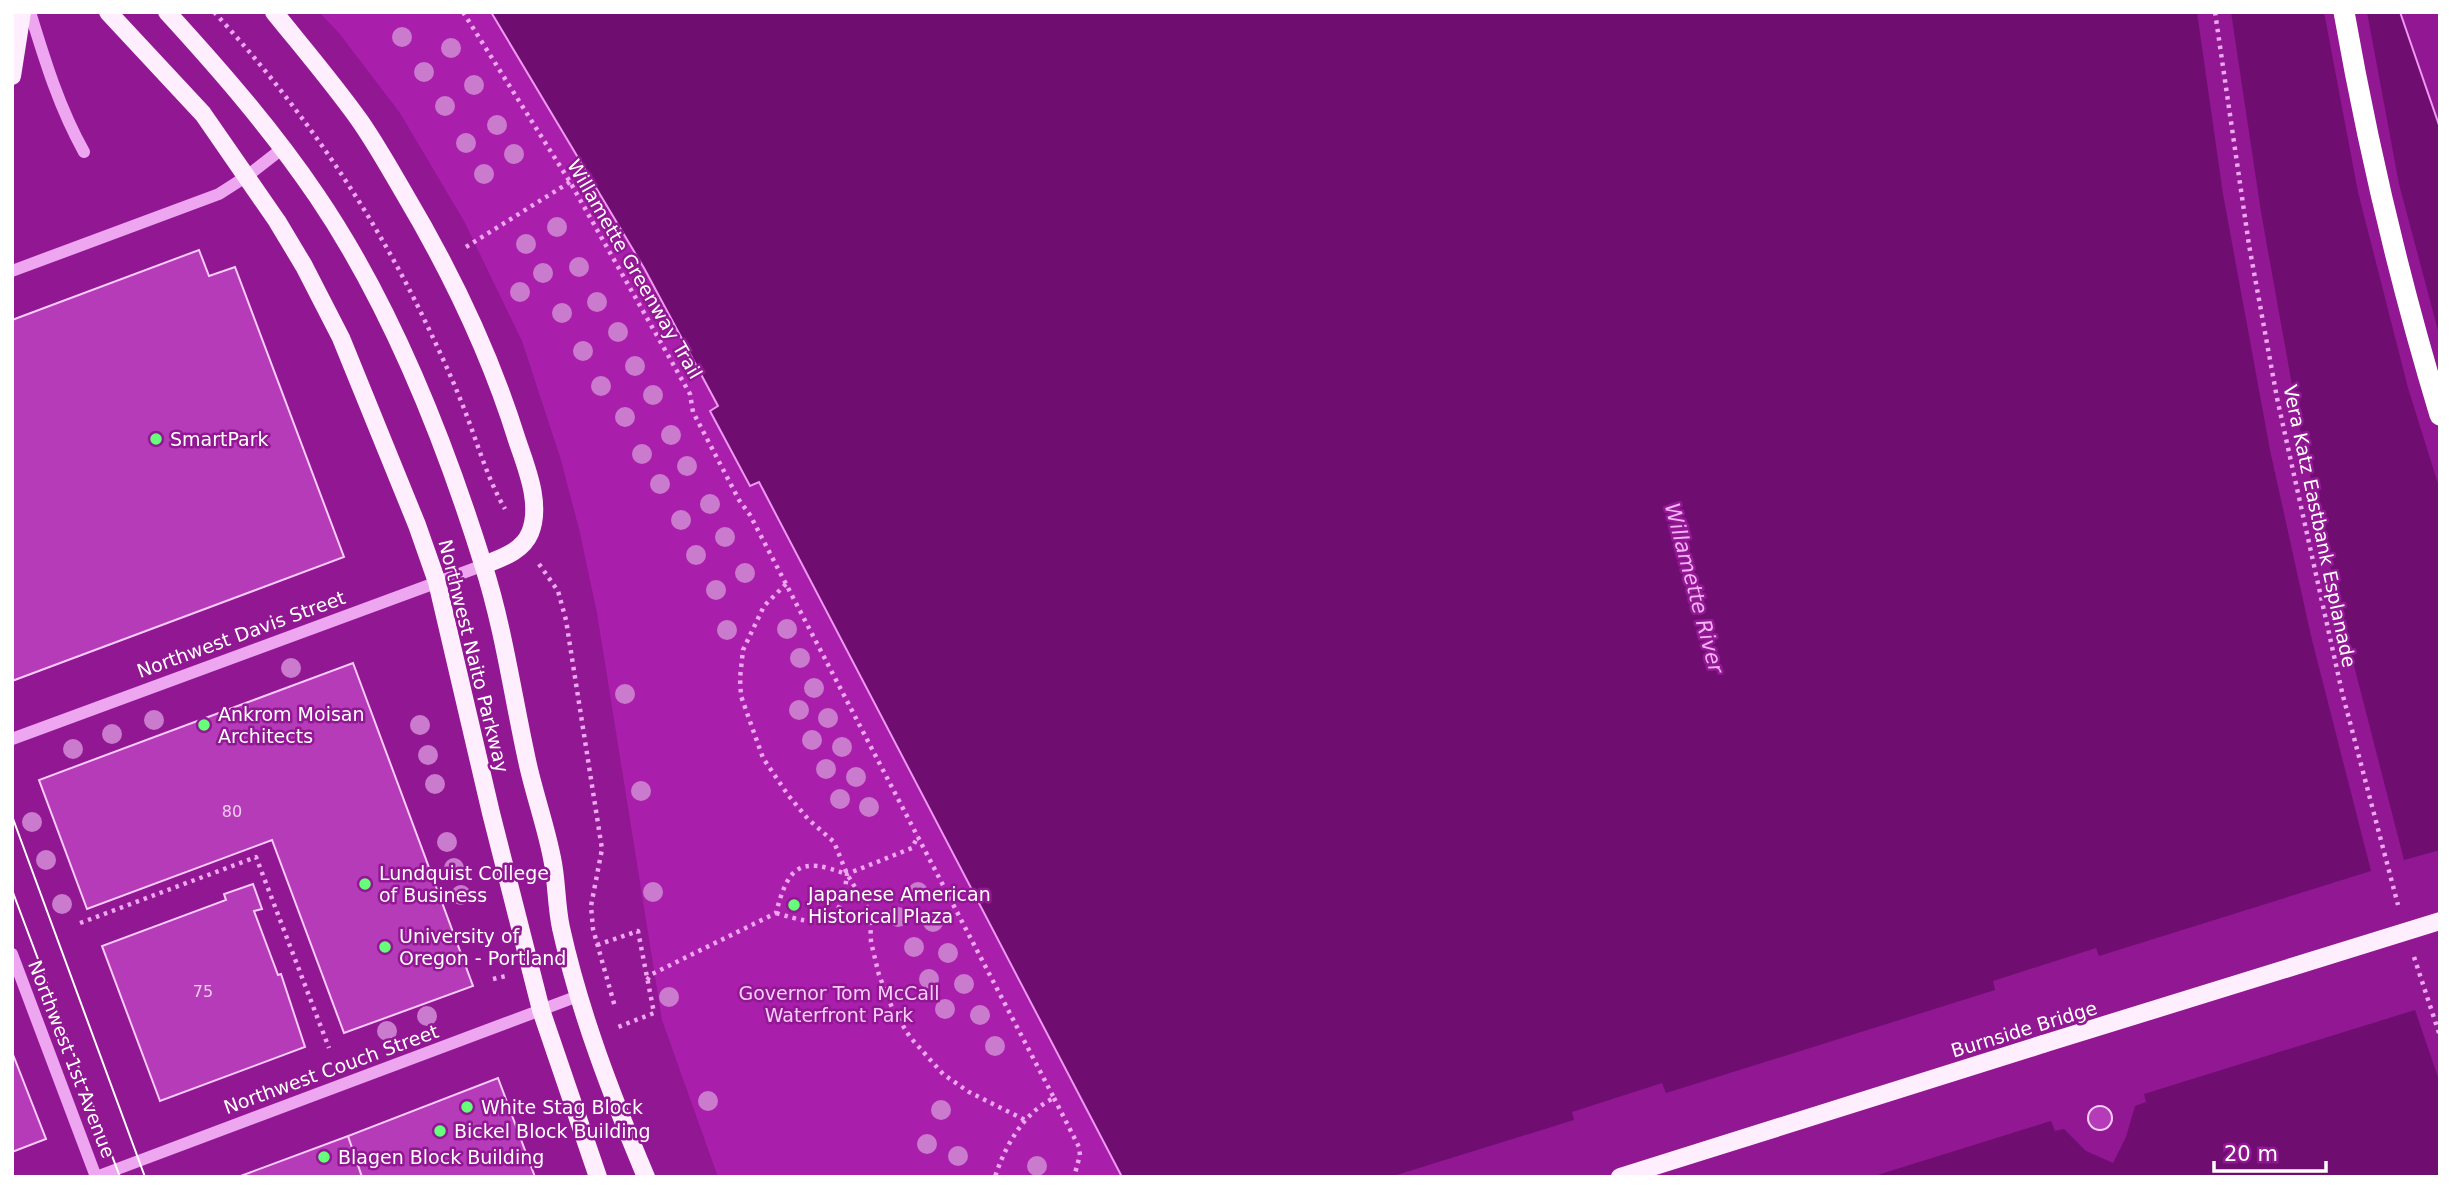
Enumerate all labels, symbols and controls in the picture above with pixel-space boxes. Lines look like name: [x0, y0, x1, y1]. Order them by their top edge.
street label: Willamette Greenway Trail: [563, 155, 707, 383]
street label: Vera Katz Eastbank Esplanade: [2279, 383, 2361, 669]
place label: SmartPark: [170, 428, 269, 450]
marker: SmartPark: [148, 431, 164, 447]
water label: Willamette River: [1660, 500, 1729, 677]
street label: Northwest Naito Parkway: [434, 537, 514, 775]
street label: Northwest Davis Street: [134, 586, 348, 682]
place label: Ankrom Moisan Architects: [218, 703, 365, 747]
marker: Ankrom Moisan Architects: [196, 717, 212, 733]
house number: 80: [222, 802, 242, 821]
place label: Lundquist College of Business: [379, 862, 549, 906]
marker: Lundquist College of Business: [357, 876, 373, 892]
place label: Japanese American Historical Plaza: [807, 883, 991, 927]
marker: Japanese American Historical Plaza: [786, 897, 802, 913]
place label: University of Oregon - Portland: [399, 925, 566, 969]
marker: University of Oregon - Portland: [377, 939, 393, 955]
street label: Northwest 1st Avenue: [24, 957, 120, 1161]
house number: 75: [193, 982, 213, 1001]
park label: Governor Tom McCall Waterfront Park: [738, 982, 940, 1026]
street label: Burnside Bridge: [1948, 996, 2100, 1062]
street label: Northwest Couch Street: [221, 1020, 441, 1118]
place label: White Stag Block: [481, 1096, 643, 1118]
marker: White Stag Block: [459, 1099, 475, 1115]
place label: Bickel Block Building: [454, 1120, 651, 1142]
marker: Bickel Block Building: [432, 1123, 448, 1139]
scale bar: [2214, 1130, 2326, 1174]
text: 20 m: [2224, 1142, 2278, 1166]
place label: Blagen Block Building: [338, 1146, 544, 1168]
marker: Blagen Block Building: [316, 1149, 332, 1165]

